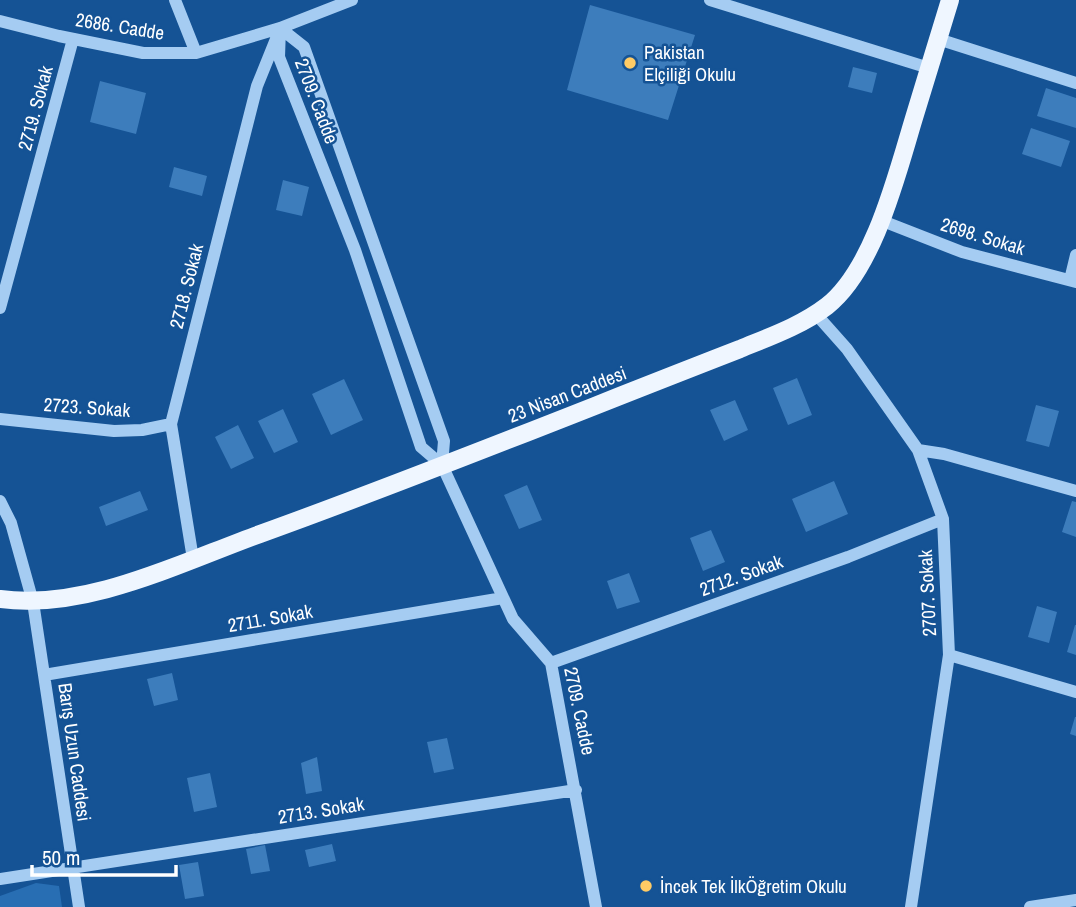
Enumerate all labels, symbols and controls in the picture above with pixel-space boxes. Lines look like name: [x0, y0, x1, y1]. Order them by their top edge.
street label: 2686. Cadde: [74, 6, 166, 46]
place label: Pakistan Elçiliği Okulu: [644, 39, 736, 87]
street label: 2709. Cadde: [289, 55, 345, 147]
marker: Pakistan Elçiliği Okulu: [622, 55, 638, 71]
street label: 2719. Sokak: [11, 63, 59, 153]
street label: 2698. Sokak: [938, 211, 1028, 261]
street label: 2718. Sokak: [163, 241, 209, 331]
street label: 23 Nisan Caddesi: [504, 360, 630, 428]
street label: 2723. Sokak: [43, 391, 131, 423]
street label: 2712. Sokak: [696, 548, 786, 602]
street label: 2707. Sokak: [912, 549, 942, 637]
street label: 2711. Sokak: [226, 598, 315, 638]
street label: 2709. Cadde: [558, 665, 602, 757]
street label: Barış Uzun Caddesi: [52, 681, 98, 823]
street label: 2713. Sokak: [276, 790, 366, 830]
scale bar: [32, 834, 175, 878]
text: 50 m: [42, 843, 80, 872]
place label: İncek Tek İlkÖğretim Okulu: [660, 873, 847, 899]
marker: İncek Tek İlkÖğretim Okulu: [638, 878, 654, 894]

